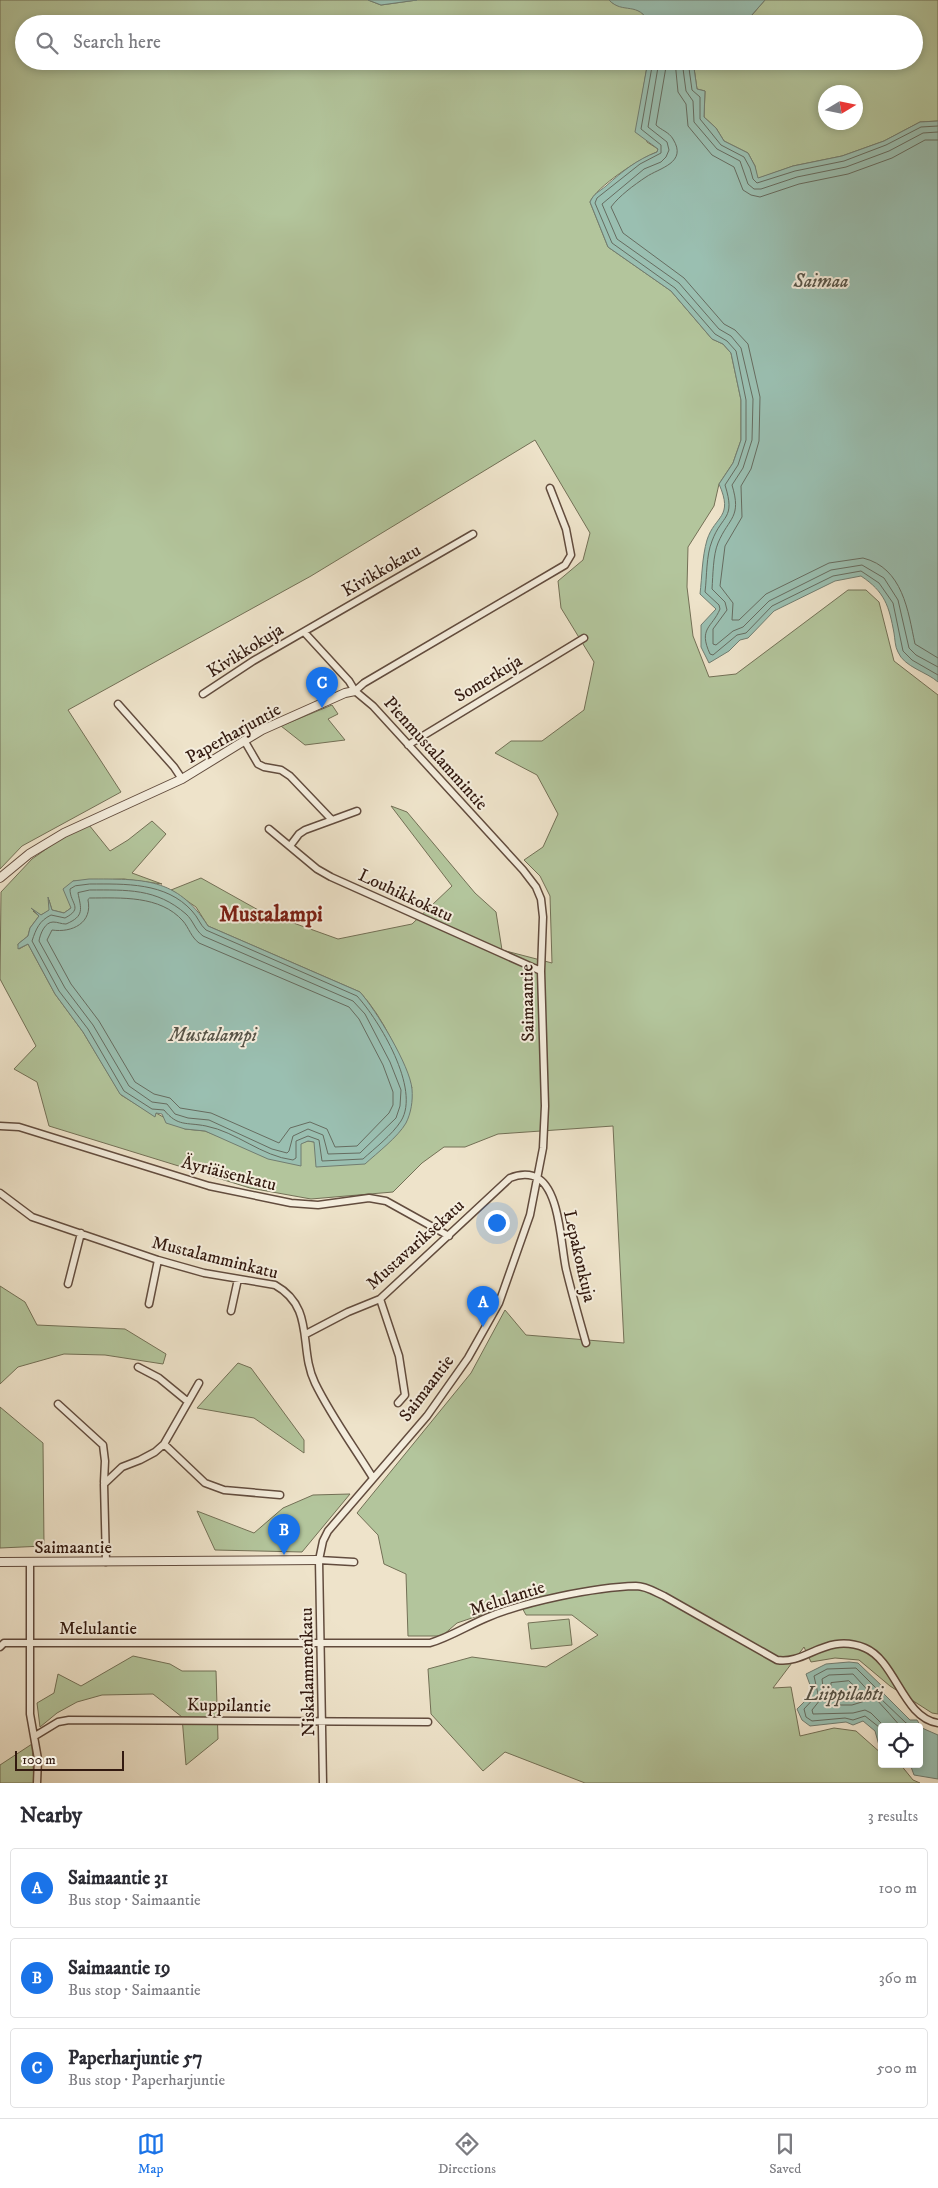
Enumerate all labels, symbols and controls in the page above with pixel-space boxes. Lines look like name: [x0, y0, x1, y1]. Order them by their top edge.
search box: [15, 15, 923, 70]
icon: search: [33, 29, 61, 57]
text: Search here: [73, 31, 161, 54]
north arrow: [818, 85, 863, 130]
water label: Saimaa: [793, 270, 848, 293]
street label: Kivikkokatu: [338, 539, 425, 602]
street label: Kivikkokuja: [203, 619, 288, 683]
street label: Somerkuja: [451, 650, 527, 708]
pin: C: [306, 667, 338, 708]
street label: Pienmustalammintie: [378, 692, 492, 815]
street label: Paperharjuntie: [182, 699, 285, 769]
street label: Louhikkokatu: [355, 864, 457, 928]
district label: Mustalampi: [219, 901, 323, 928]
street label: Saimaantie: [516, 964, 540, 1042]
water label: Mustalampi: [167, 1024, 258, 1048]
street label: Äyriäisenkatu: [179, 1152, 279, 1196]
street label: Mustavariksekatu: [362, 1195, 470, 1295]
street label: Lepakonkuja: [558, 1208, 600, 1305]
your location: [484, 1210, 510, 1236]
street label: Mustalamminkatu: [149, 1232, 281, 1284]
pin: A: [467, 1286, 499, 1327]
street label: Saimaantie: [395, 1351, 459, 1426]
pin: B: [268, 1514, 300, 1555]
street label: Saimaantie: [34, 1537, 112, 1559]
street label: Melulantie: [467, 1576, 548, 1621]
street label: Niskalammenkatu: [296, 1607, 320, 1737]
street label: Melulantie: [59, 1618, 137, 1640]
water label: Liippilahti: [804, 1683, 884, 1707]
street label: Kuppilantie: [187, 1694, 271, 1718]
map controls: [878, 1723, 923, 1768]
button: locate: [878, 1723, 923, 1768]
scale bar: [15, 1748, 124, 1771]
text: 100 m: [22, 1751, 56, 1769]
text: Nearby: [20, 1803, 82, 1829]
text: 3 results: [868, 1806, 918, 1826]
text: Saimaantie 31: [68, 1867, 168, 1890]
text: A: [32, 1878, 42, 1898]
text: 100 m: [879, 1878, 917, 1898]
text: Bus stop · Saimaantie: [68, 1890, 201, 1910]
text: Saimaantie 19: [68, 1957, 171, 1980]
text: B: [32, 1968, 42, 1988]
text: 360 m: [879, 1968, 917, 1988]
text: Bus stop · Saimaantie: [68, 1980, 201, 2000]
text: Paperharjuntie 57: [68, 2047, 203, 2070]
text: C: [32, 2058, 42, 2078]
text: 500 m: [876, 2058, 917, 2078]
text: Bus stop · Paperharjuntie: [68, 2070, 225, 2090]
tab: Map: [137, 2130, 165, 2178]
tab: Directions: [438, 2130, 496, 2178]
tab: Saved: [769, 2130, 801, 2178]

